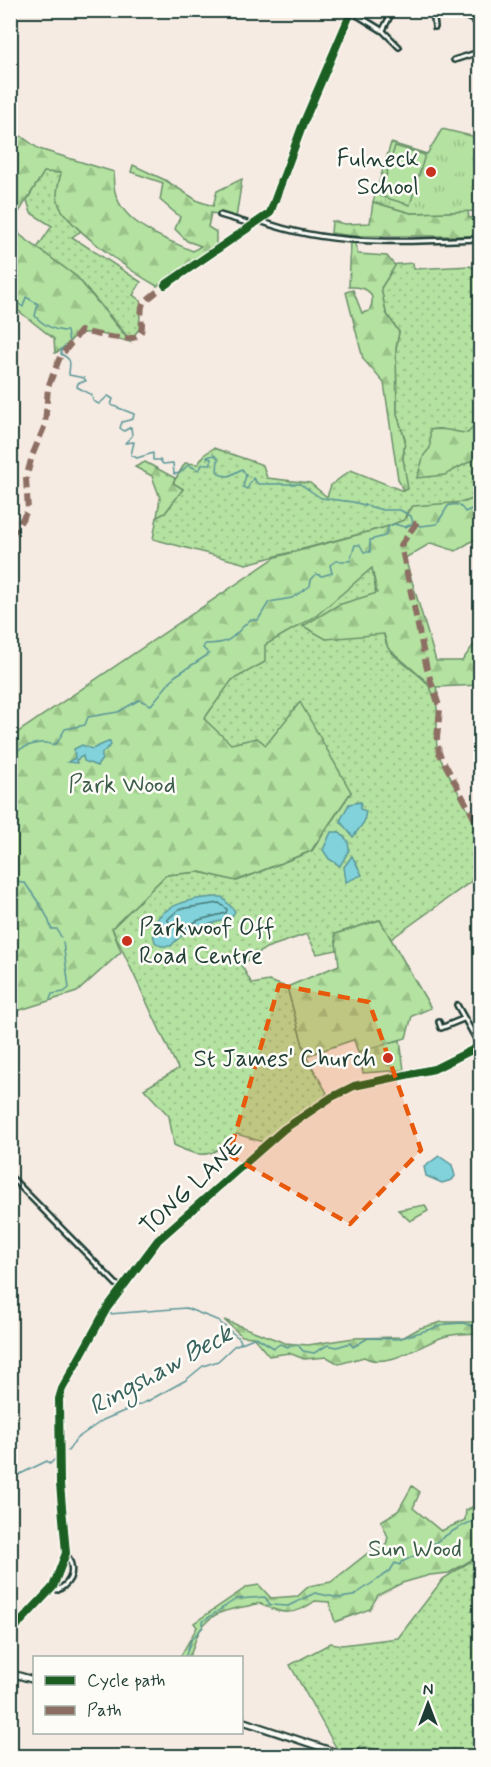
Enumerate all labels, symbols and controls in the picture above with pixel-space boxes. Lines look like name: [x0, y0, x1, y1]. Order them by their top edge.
place label: Fulneck School: [337, 144, 419, 203]
marker: Fulneck School: [424, 165, 438, 179]
park label: Park Wood: [68, 770, 176, 801]
place label: Parkwoof Off Road Centre: [139, 913, 275, 972]
marker: Parkwoof Off Road Centre: [120, 934, 134, 948]
place label: St James' Church: [194, 1044, 376, 1075]
marker: St James' Church: [381, 1051, 395, 1065]
street label: TONG LANE: [134, 1131, 250, 1243]
water label: Ringshaw Beck: [83, 1316, 242, 1426]
park label: Sun Wood: [368, 1534, 462, 1565]
legend: [33, 1656, 243, 1734]
text: Cycle path: [87, 1669, 165, 1693]
north arrow: [398, 1674, 458, 1734]
text: N: [423, 1680, 433, 1701]
text: Path: [87, 1699, 122, 1723]

